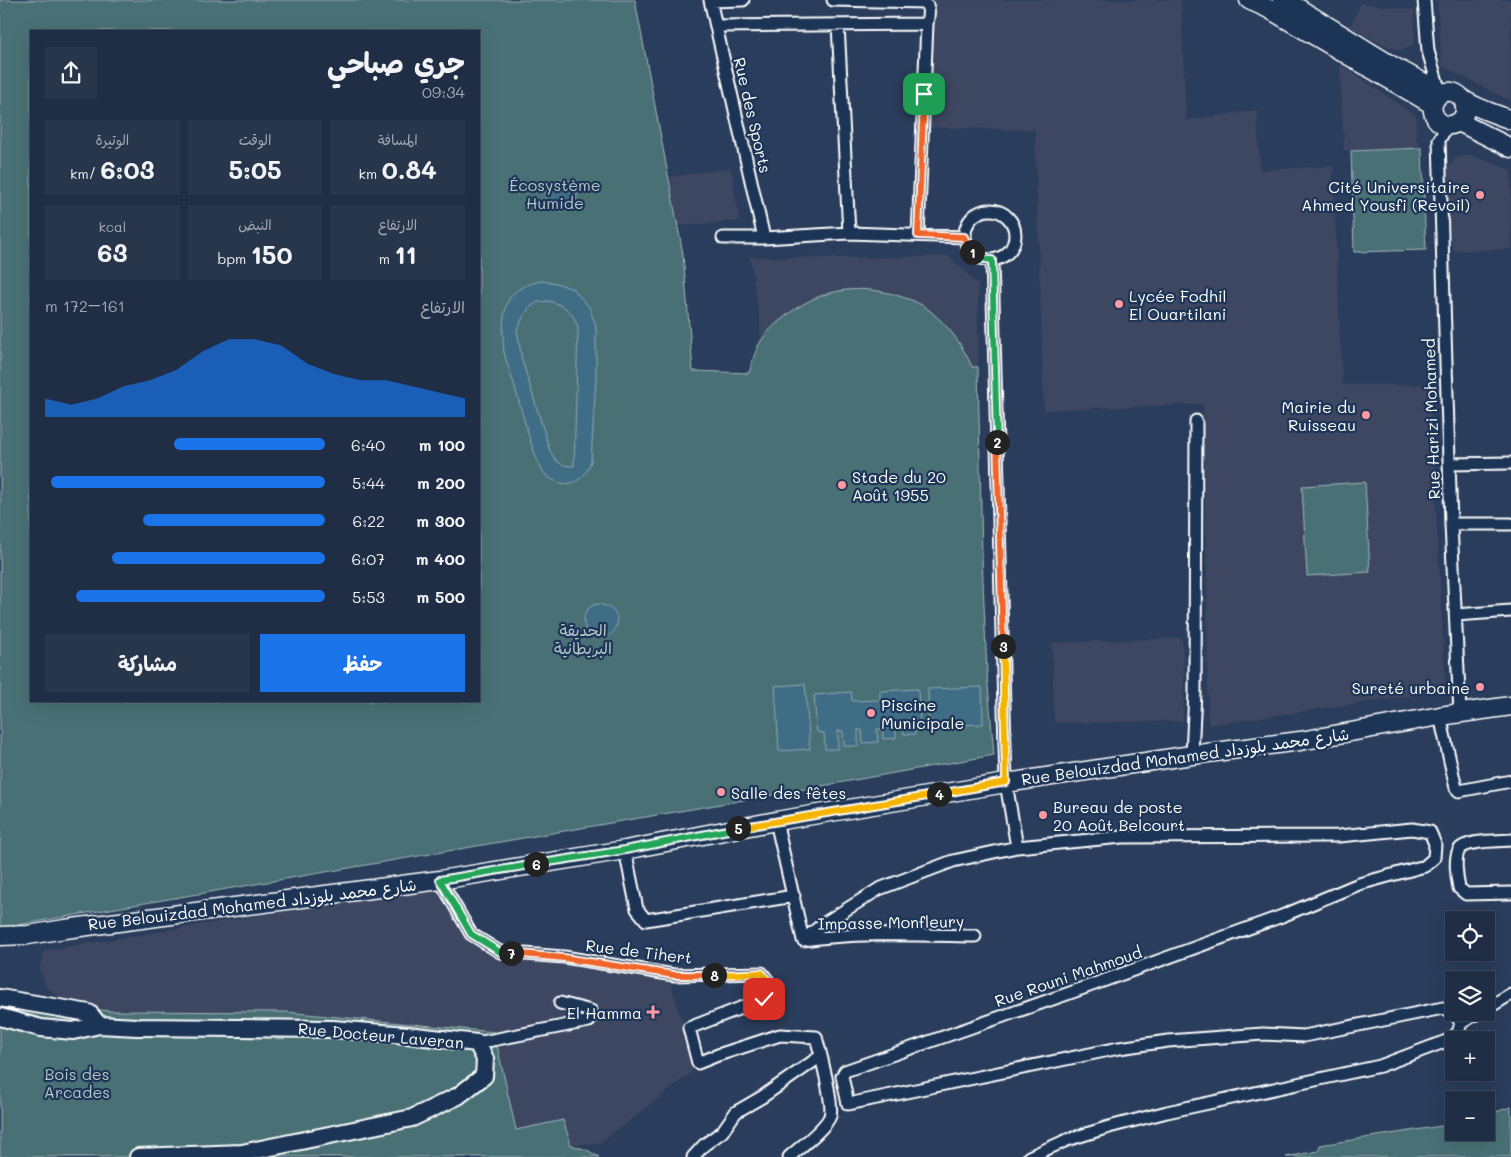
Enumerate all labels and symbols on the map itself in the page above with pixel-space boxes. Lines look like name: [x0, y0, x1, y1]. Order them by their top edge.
street label: Rue des Sports: [729, 55, 777, 175]
pin: [903, 73, 945, 115]
park label: Écosystème Humide: [509, 174, 601, 213]
place label: Cité Universitaire Ahmed Yousfi (Revoil): [1301, 176, 1470, 215]
marker: Cité Universitaire Ahmed Yousfi (Revoil): [1474, 189, 1486, 201]
pin: 1: [960, 240, 984, 264]
place label: Lycée Fodhil El Ouartilani: [1129, 285, 1227, 324]
marker: Lycée Fodhil El Ouartilani: [1113, 298, 1125, 310]
street label: Rue Harizi Mohamed: [1418, 338, 1444, 500]
place label: Mairie du Ruisseau: [1282, 396, 1356, 435]
marker: Mairie du Ruisseau: [1360, 409, 1372, 421]
pin: 2: [984, 430, 1010, 454]
place label: Stade du 20 Août 1955: [852, 466, 946, 505]
marker: Stade du 20 Août 1955: [836, 479, 848, 491]
park label: الحديقة البريطانية: [554, 619, 612, 658]
pin: 3: [990, 634, 1016, 658]
place label: Sureté urbaine: [1352, 677, 1470, 698]
marker: Sureté urbaine: [1474, 681, 1486, 693]
place label: Piscine Municipale: [881, 694, 964, 733]
marker: Piscine Municipale: [865, 707, 877, 719]
street label: Rue Belouizdad Mohamed شارع محمد بلوزداد: [1020, 723, 1351, 791]
place label: Salle des fêtes: [731, 782, 846, 803]
pin: 4: [926, 782, 952, 806]
marker: Salle des fêtes: [715, 786, 727, 798]
place label: Bureau de poste 20 Août Belcourt: [1053, 796, 1185, 835]
marker: Bureau de poste 20 Août Belcourt: [1037, 809, 1049, 821]
pin: 5: [726, 816, 750, 840]
pin: 6: [524, 852, 548, 876]
street label: Rue Belouizdad Mohamed شارع محمد بلوزداد: [87, 873, 418, 937]
street label: Impasse Monfleury: [818, 910, 964, 934]
street label: Rue de Tihert: [585, 934, 693, 968]
pin: 7: [498, 940, 524, 966]
street label: Rue Rouni Mahmoud: [992, 941, 1144, 1011]
pin: 8: [702, 962, 726, 988]
pin: [743, 978, 785, 1020]
place label: El Hamma: [567, 1002, 642, 1023]
marker: El Hamma: [646, 1005, 660, 1019]
street label: Rue Docteur Laveran: [297, 1017, 465, 1053]
park label: Bois des Arcades: [44, 1063, 110, 1102]

